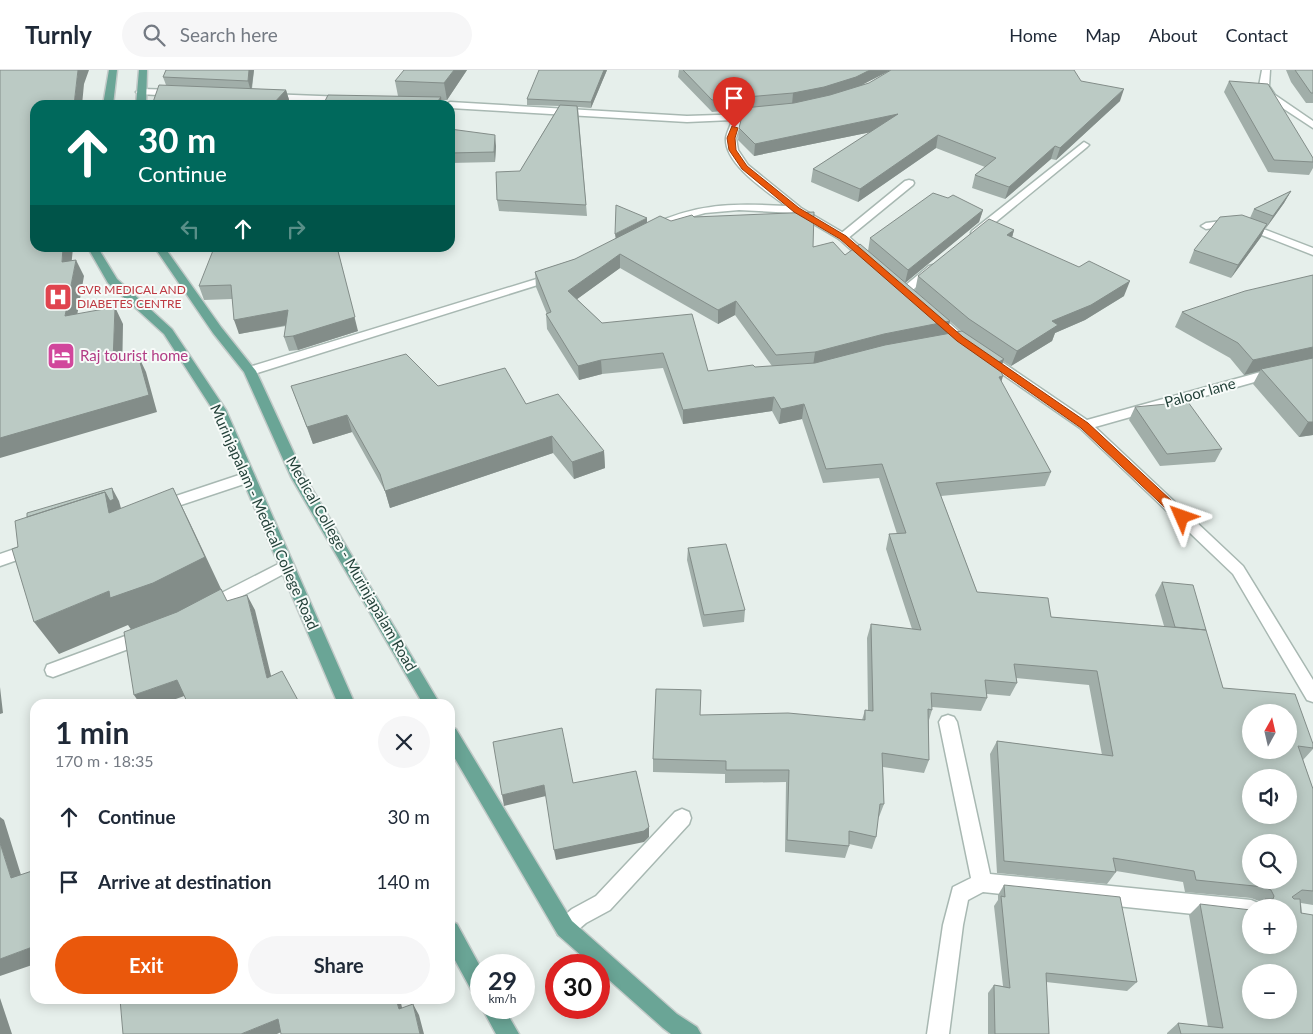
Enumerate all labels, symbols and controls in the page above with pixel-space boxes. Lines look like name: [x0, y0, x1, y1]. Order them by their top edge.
search box: [122, 12, 472, 57]
text: Turnly: [25, 20, 92, 49]
icon: search: [140, 21, 168, 49]
text: Search here: [180, 23, 278, 46]
text: Home: [1009, 24, 1057, 46]
text: Map: [1085, 24, 1121, 46]
text: About: [1149, 24, 1198, 46]
text: Contact: [1226, 24, 1288, 46]
pin: [713, 77, 755, 128]
icon: arrive: [720, 84, 748, 112]
text: 30 m: [138, 118, 216, 160]
icon: ahead: [55, 120, 120, 185]
text: Continue: [138, 160, 227, 187]
icon: left: [176, 215, 204, 243]
icon: ahead: [229, 215, 257, 243]
icon: right: [282, 215, 310, 243]
hospital icon: GVR MEDICAL AND DIABETES CENTRE: [43, 282, 73, 312]
place label: GVR MEDICAL AND DIABETES CENTRE: [77, 282, 186, 311]
hotel icon: Raj tourist home: [46, 341, 76, 371]
place label: Raj tourist home: [80, 346, 188, 364]
street label: Paloor lane: [1162, 373, 1237, 411]
street label: Murinjapalam - Medical College Road: [207, 401, 323, 632]
street label: Medical College - Murinjapalam Road: [283, 453, 421, 674]
position arrow: [1155, 490, 1207, 542]
north arrow: [1242, 704, 1298, 759]
map controls: [1242, 704, 1297, 1019]
text: 1 min: [55, 714, 129, 750]
button: close: [378, 716, 430, 768]
text: 170 m · 18:35: [55, 751, 154, 770]
button: sound: [1242, 769, 1297, 824]
icon: ahead: [55, 803, 83, 831]
text: Continue: [98, 805, 176, 828]
text: 30 m: [387, 805, 430, 828]
button: search: [1242, 834, 1297, 889]
icon: arrive: [55, 868, 83, 896]
text: Arrive at destination: [98, 870, 271, 893]
text: 140 m: [376, 870, 430, 893]
button: +: [1242, 899, 1297, 954]
button: Exit: [55, 936, 238, 994]
button: Share: [248, 936, 430, 994]
speed limit sign: 30: [545, 954, 610, 1019]
button: −: [1242, 964, 1297, 1019]
text: 29: [488, 965, 517, 995]
text: km/h: [488, 991, 517, 1006]

